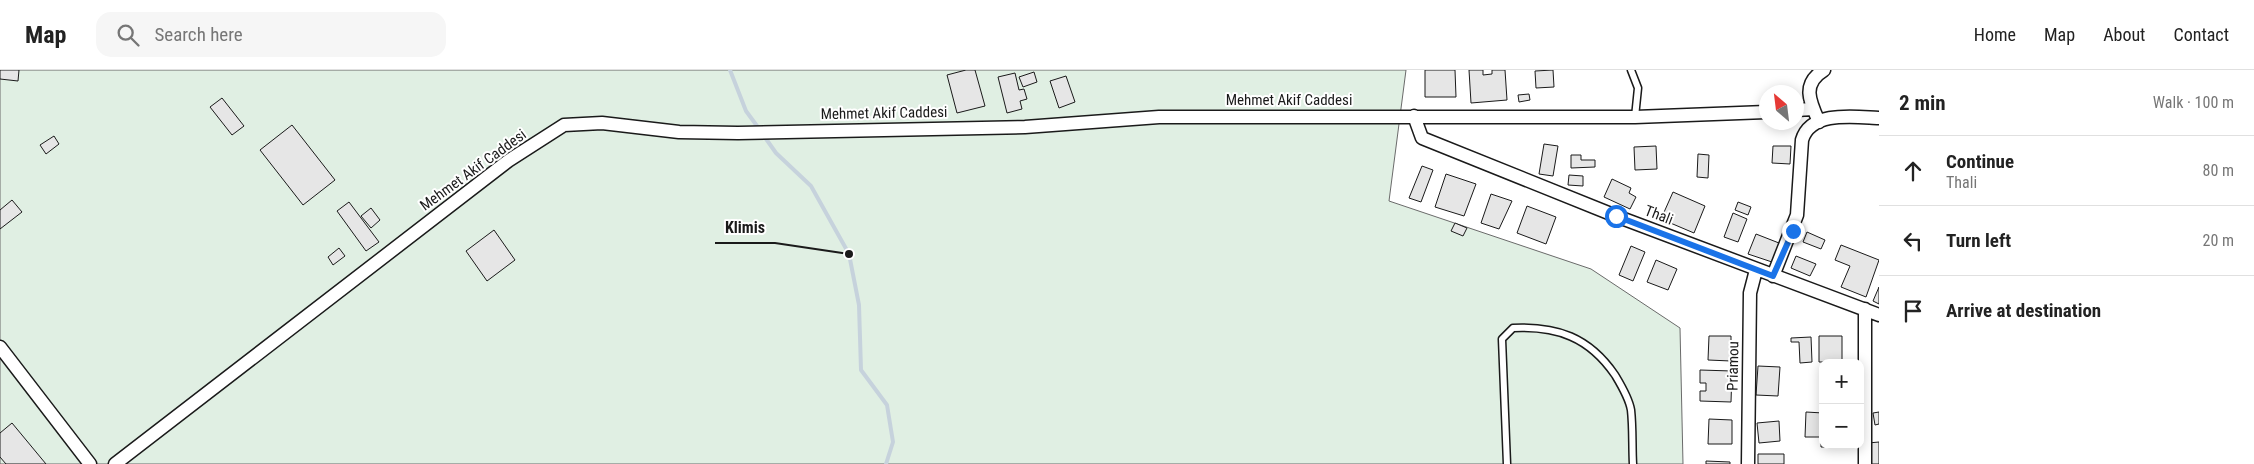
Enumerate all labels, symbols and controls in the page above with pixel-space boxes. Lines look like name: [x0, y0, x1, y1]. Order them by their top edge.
search box: [96, 12, 446, 57]
text: Map: [25, 21, 66, 49]
icon: search: [114, 21, 142, 49]
text: Search here: [154, 23, 243, 46]
text: Home: [1974, 24, 2016, 45]
text: Map: [2044, 24, 2075, 45]
text: About: [2103, 24, 2145, 45]
text: Contact: [2173, 24, 2229, 45]
north arrow: [1759, 85, 1804, 130]
street label: Mehmet Akif Caddesi: [1226, 91, 1352, 109]
text: 2 min: [1899, 91, 1946, 115]
text: Walk · 100 m: [2153, 93, 2234, 112]
street label: Mehmet Akif Caddesi: [820, 103, 948, 123]
street label: Mehmet Akif Caddesi: [416, 125, 530, 215]
text: Continue: [1946, 150, 2014, 173]
icon: ahead: [1899, 157, 1927, 185]
text: 80 m: [2202, 161, 2234, 180]
text: Thali: [1946, 173, 1977, 192]
street label: Thali: [1642, 201, 1676, 229]
route start: [1605, 205, 1628, 228]
callout: Klimis: [715, 212, 775, 243]
text: Klimis: [725, 218, 765, 237]
route end: [1782, 220, 1805, 243]
icon: left: [1899, 227, 1927, 255]
text: Turn left: [1946, 229, 2011, 252]
text: 20 m: [2202, 231, 2234, 250]
icon: arrive: [1899, 297, 1927, 325]
text: Arrive at destination: [1946, 299, 2101, 322]
street label: Priamou: [1724, 341, 1742, 391]
map controls: [1819, 359, 1864, 449]
button: +: [1819, 359, 1864, 404]
button: −: [1819, 404, 1864, 449]

